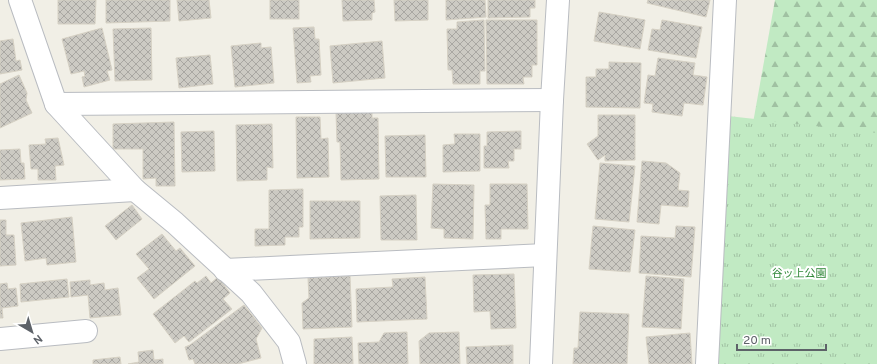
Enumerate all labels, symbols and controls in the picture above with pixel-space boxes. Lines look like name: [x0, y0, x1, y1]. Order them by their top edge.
park label: 谷ッ上公園: [772, 267, 827, 281]
north arrow: [12, 312, 52, 352]
scale bar: [737, 326, 826, 352]
text: N: [30, 331, 45, 347]
text: 20 m: [743, 333, 771, 349]

